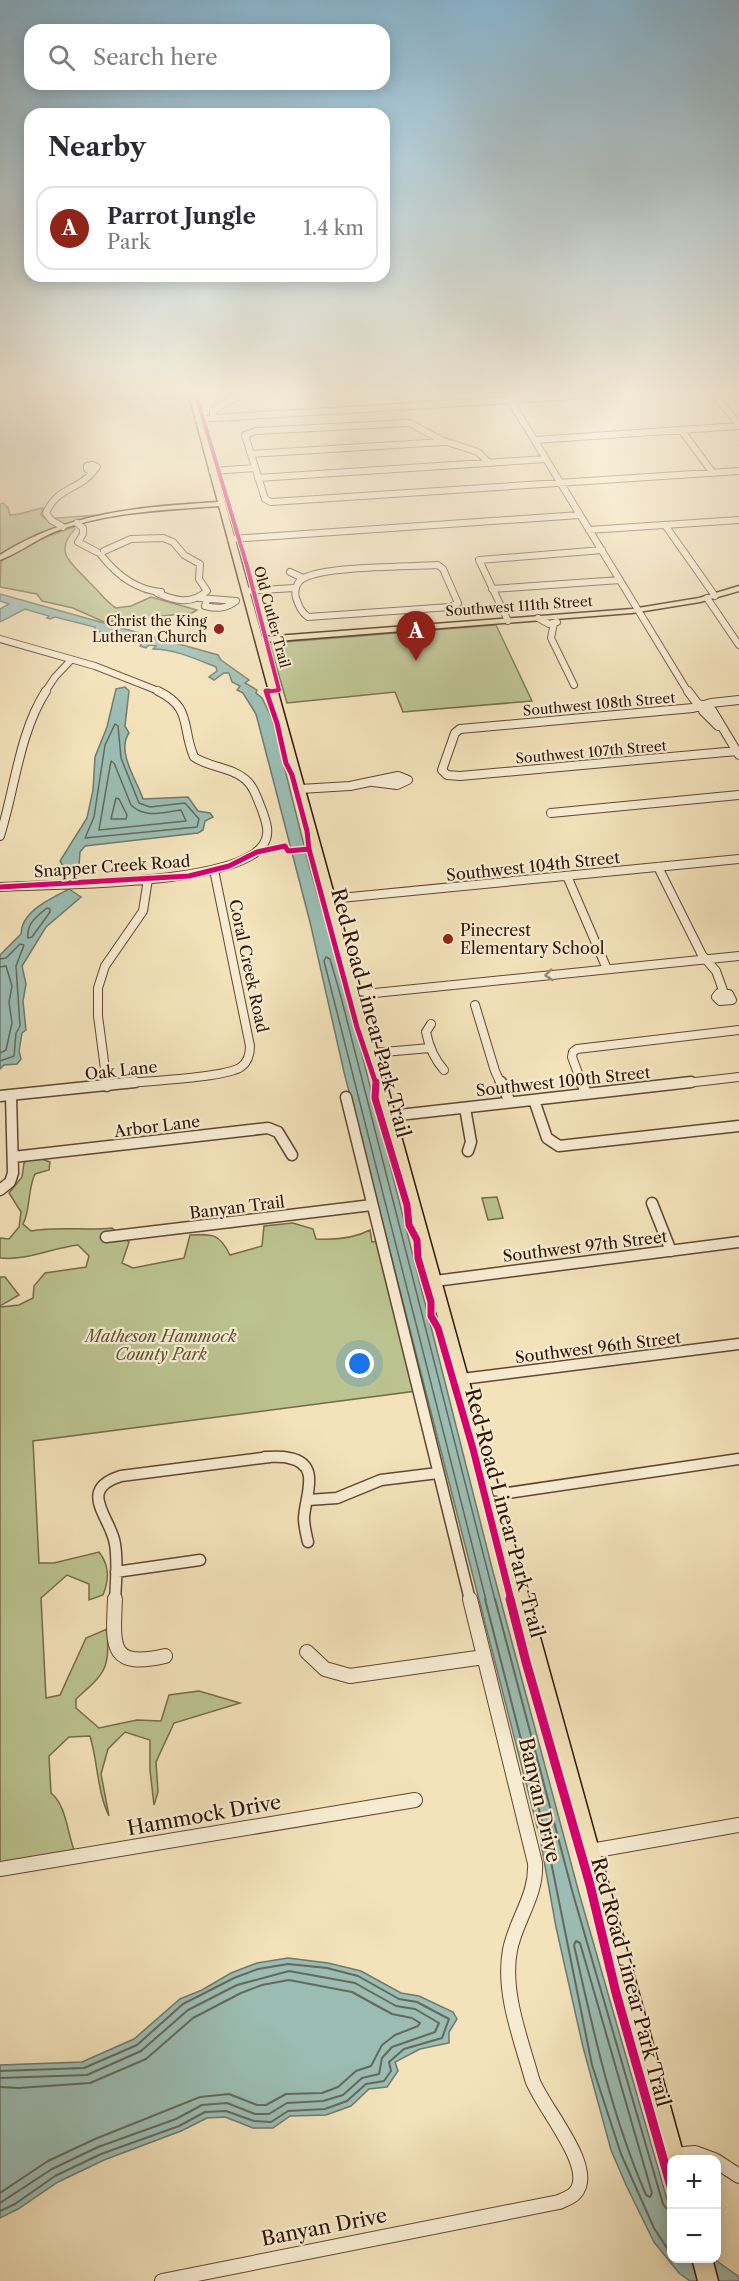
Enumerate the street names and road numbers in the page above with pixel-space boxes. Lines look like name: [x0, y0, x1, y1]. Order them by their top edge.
street label: Old Cutler Trail: [250, 564, 294, 670]
street label: Southwest 111th Street: [445, 592, 593, 620]
street label: Southwest 108th Street: [522, 688, 676, 720]
street label: Southwest 107th Street: [515, 736, 667, 768]
street label: Southwest 104th Street: [445, 847, 621, 885]
street label: Snapper Creek Road: [33, 851, 191, 881]
street label: Red Road Linear Park Trail: [326, 886, 416, 1140]
street label: Coral Creek Road: [225, 897, 273, 1035]
street label: Oak Lane: [84, 1056, 158, 1084]
street label: Southwest 100th Street: [475, 1062, 652, 1100]
street label: Arbor Lane: [112, 1111, 201, 1141]
street label: Banyan Trail: [188, 1191, 286, 1223]
street label: Southwest 97th Street: [502, 1226, 669, 1266]
street label: Southwest 96th Street: [514, 1327, 682, 1367]
street label: Red Road Linear Park Trail: [460, 1386, 550, 1640]
street label: Banyan Drive: [514, 1735, 566, 1865]
street label: Hammock Drive: [125, 1790, 283, 1840]
street label: Red Road Linear Park Trail: [586, 1855, 676, 2109]
street label: Banyan Drive: [259, 2203, 389, 2251]

